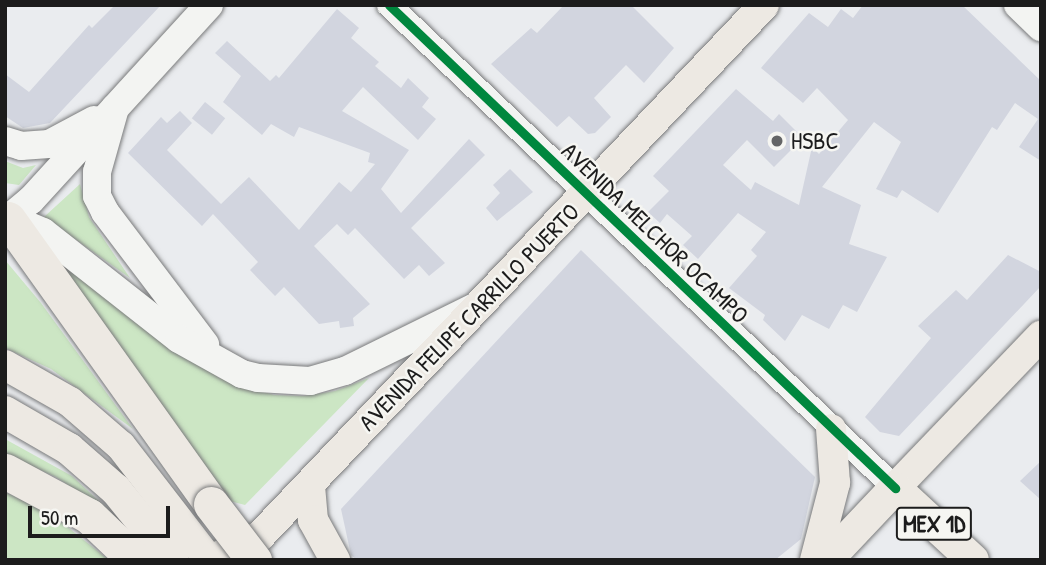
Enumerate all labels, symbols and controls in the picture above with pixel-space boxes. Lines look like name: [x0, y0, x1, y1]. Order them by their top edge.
place label: HSBC: [791, 127, 839, 155]
marker: HSBC: [769, 133, 785, 149]
street label: AVENIDA MELCHOR OCAMPO: [556, 136, 754, 330]
street label: AVENIDA FELIPE CARRILLO PUERTO: [353, 197, 585, 437]
scale bar: [32, 491, 173, 536]
text: 50 m: [41, 503, 78, 532]
road number: MEX 1D: [895, 504, 972, 544]

